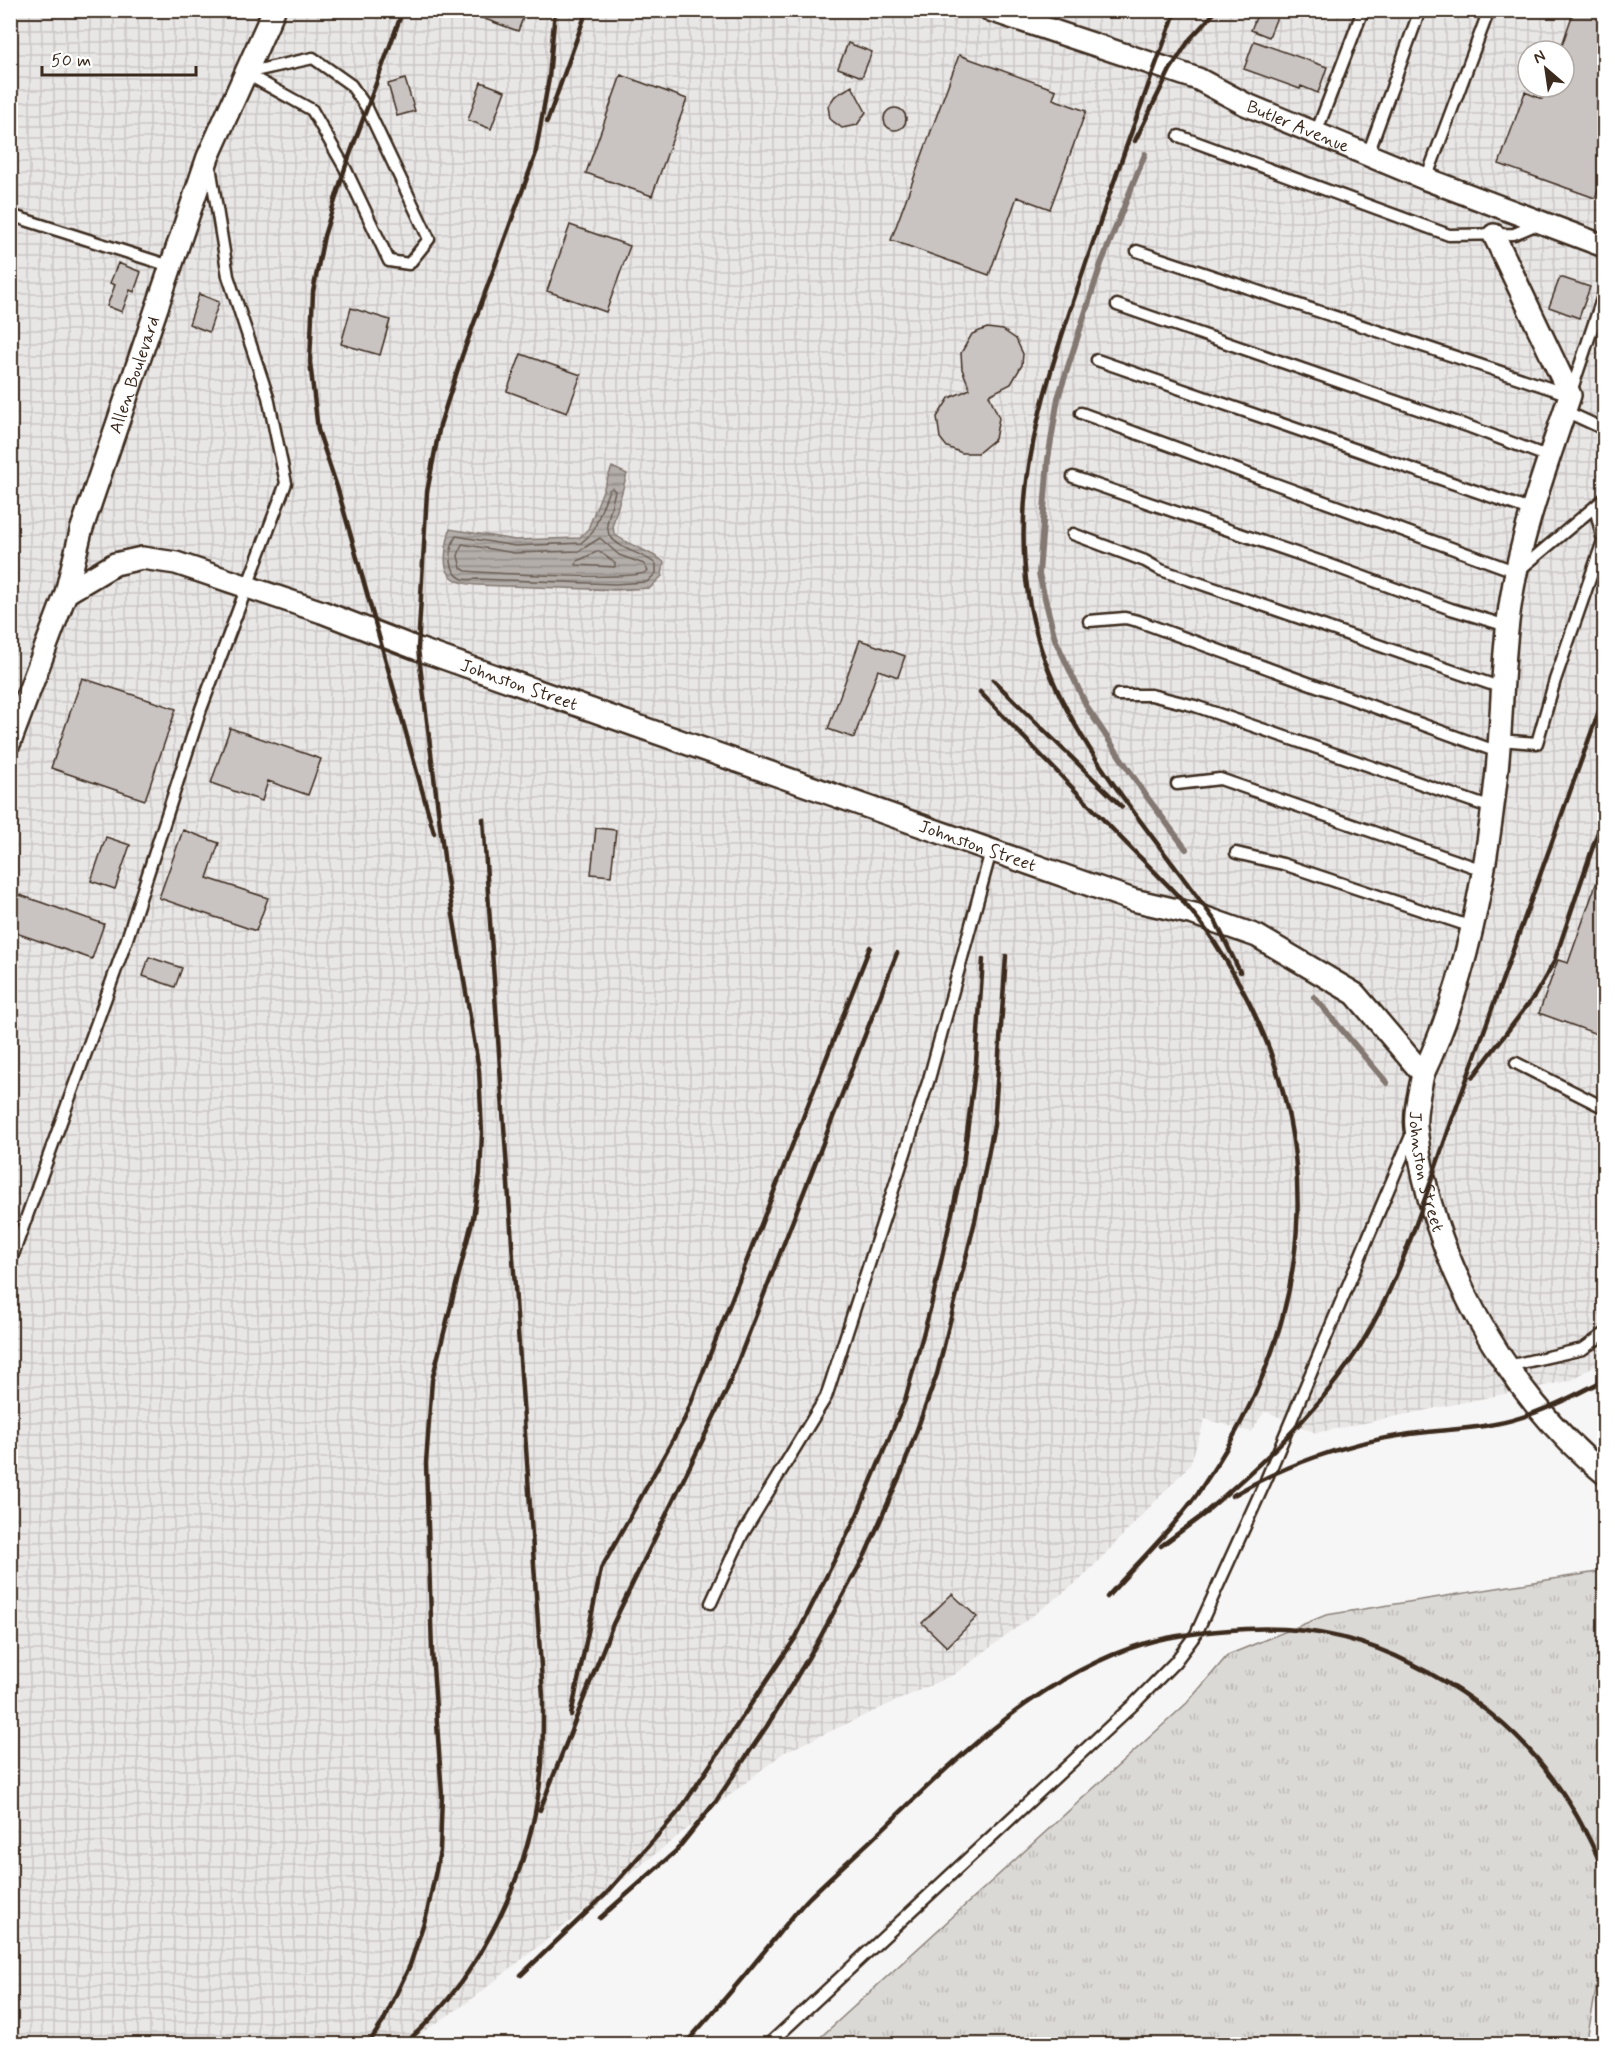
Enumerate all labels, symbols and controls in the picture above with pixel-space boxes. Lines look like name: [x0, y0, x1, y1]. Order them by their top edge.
scale bar: [42, 39, 196, 77]
north arrow: [1516, 39, 1576, 99]
text: N: [1530, 45, 1549, 69]
text: 50 m: [51, 49, 91, 73]
street label: Butler Avenue: [1243, 95, 1353, 159]
street label: Allen Boulevard: [104, 313, 166, 437]
street label: Johnston Street: [457, 654, 581, 717]
street label: Johnston Street: [915, 815, 1039, 878]
street label: Johnston Street: [1402, 1110, 1450, 1236]

